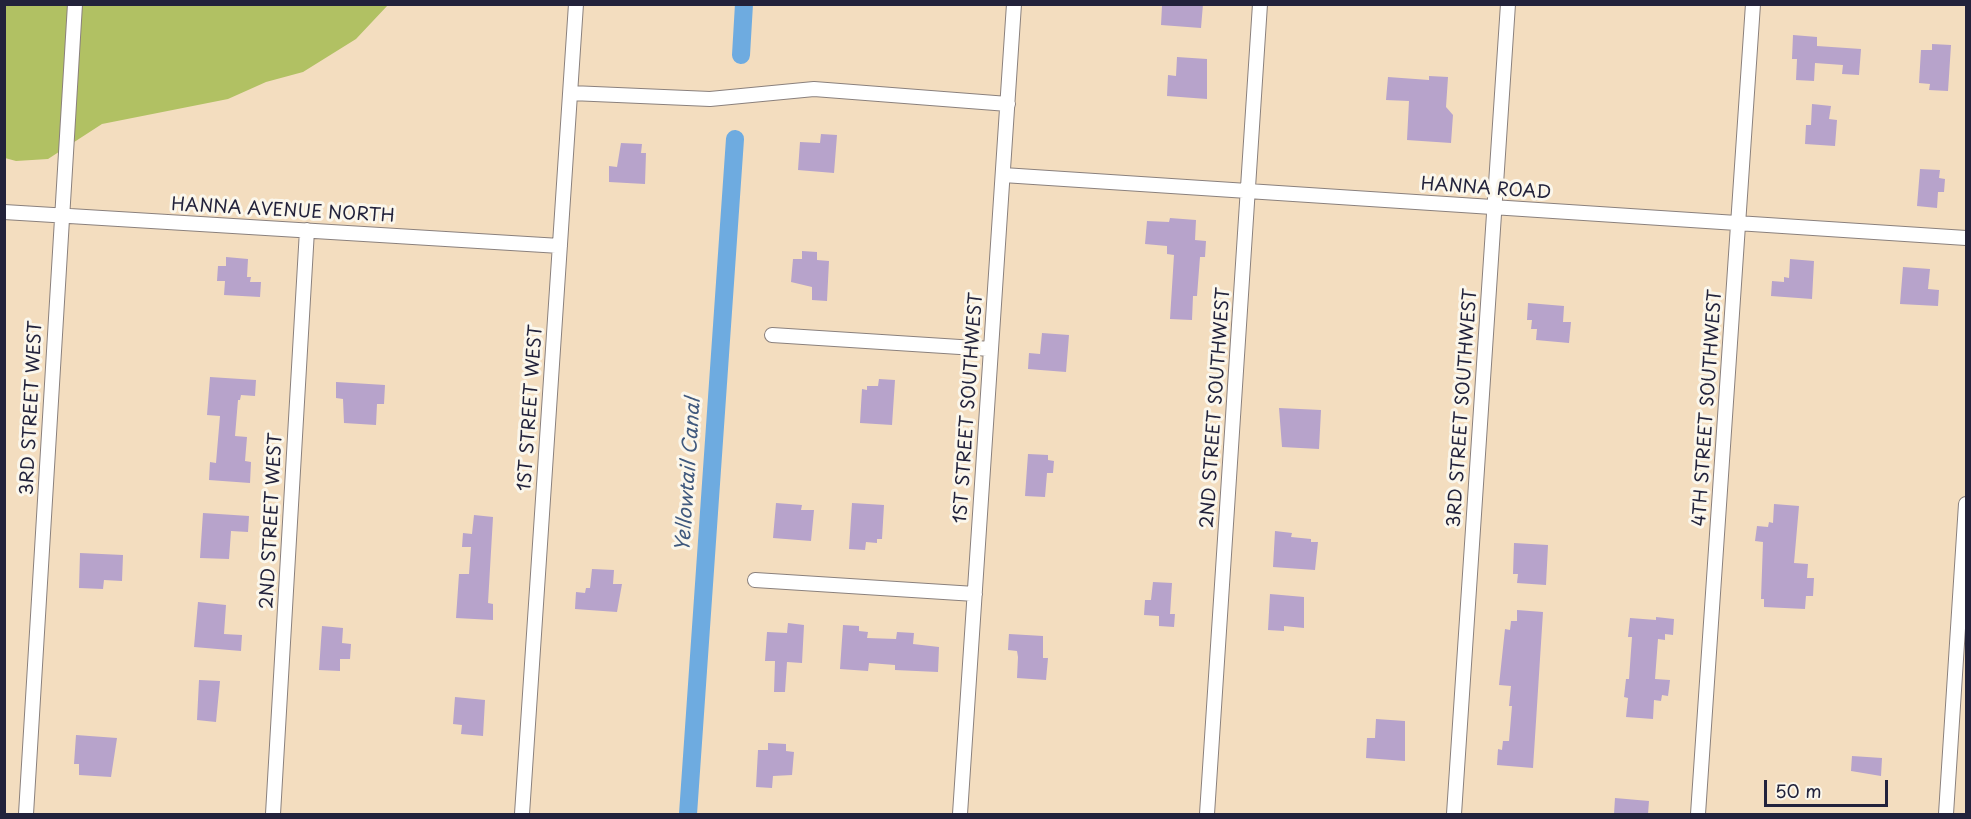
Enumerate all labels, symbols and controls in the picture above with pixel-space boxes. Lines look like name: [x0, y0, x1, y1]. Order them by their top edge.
street label: HANNA ROAD: [1420, 174, 1552, 204]
street label: HANNA AVENUE NORTH: [171, 194, 395, 228]
street label: 2ND STREET SOUTHWEST: [1197, 287, 1235, 529]
street label: 3RD STREET SOUTHWEST: [1444, 288, 1482, 528]
street label: 4TH STREET SOUTHWEST: [1689, 289, 1727, 527]
street label: 1ST STREET SOUTHWEST: [950, 292, 988, 524]
street label: 3RD STREET WEST: [17, 320, 47, 496]
street label: 1ST STREET WEST: [514, 324, 548, 492]
water label: Yellowtail Canal: [672, 397, 706, 553]
street label: 2ND STREET WEST: [257, 432, 287, 610]
scale bar: [1767, 768, 1892, 806]
text: 50 m: [1775, 777, 1822, 804]

